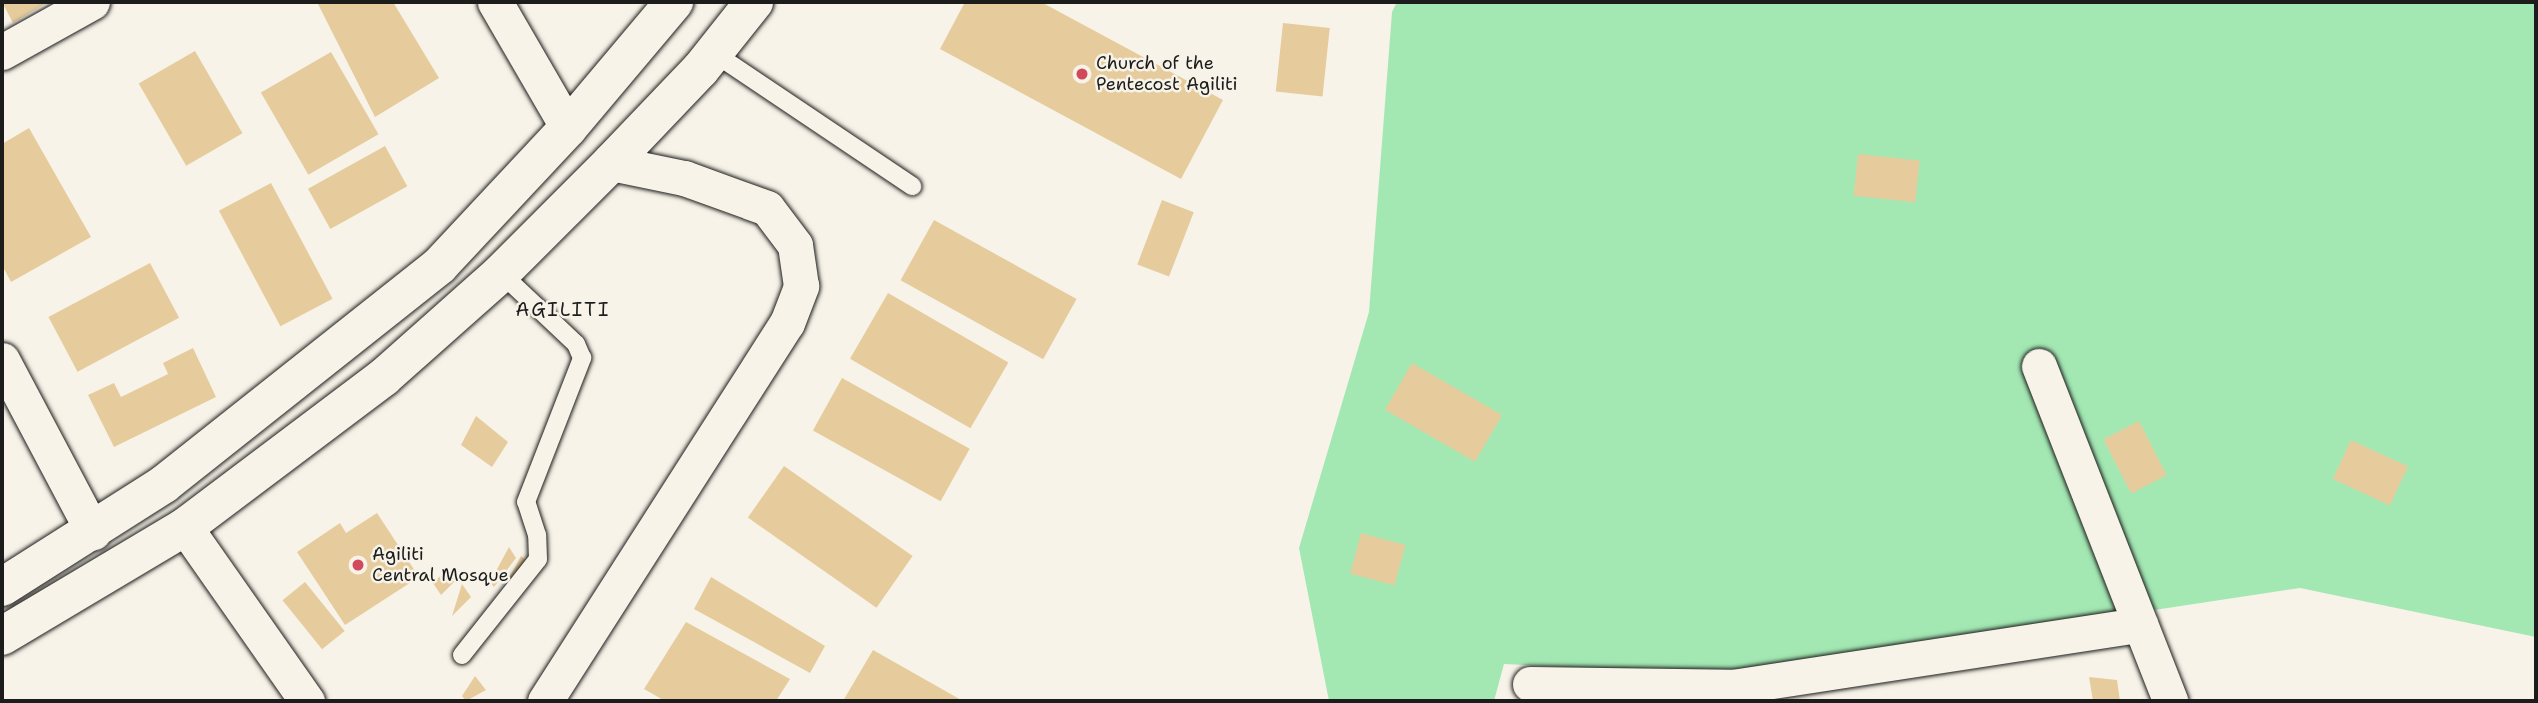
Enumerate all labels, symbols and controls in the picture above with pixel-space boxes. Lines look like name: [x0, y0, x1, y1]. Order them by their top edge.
place label: Church of the Pentecost Agiliti: [1096, 53, 1238, 96]
marker: Church of the Pentecost Agiliti: [1074, 66, 1090, 82]
district label: AGILITI: [516, 299, 610, 321]
place label: Agiliti Central Mosque: [372, 544, 509, 586]
marker: Agiliti Central Mosque: [350, 557, 366, 573]

